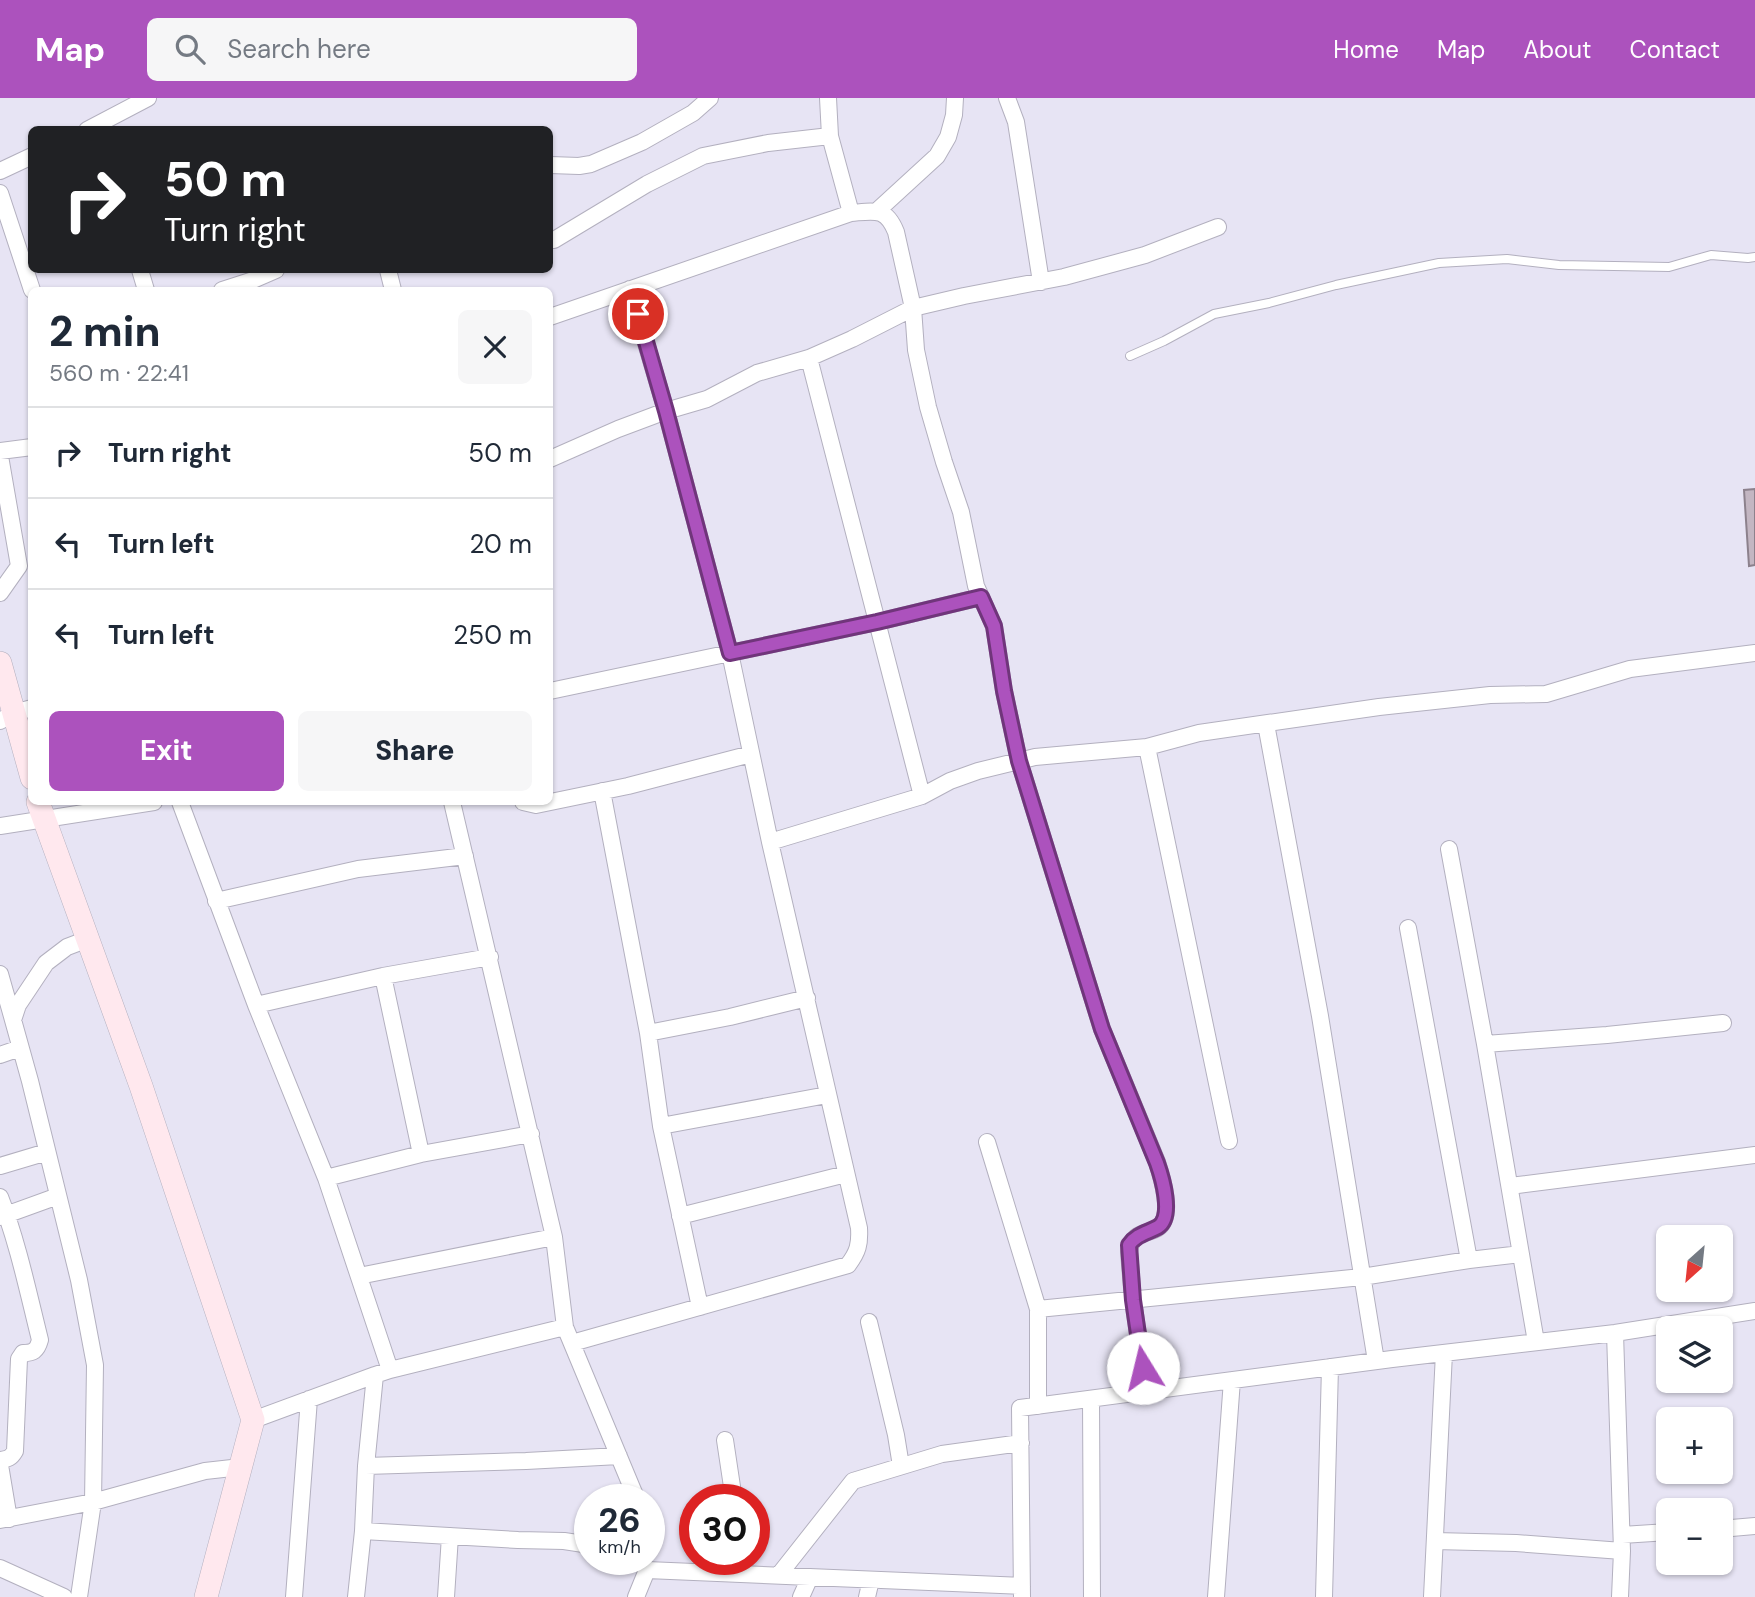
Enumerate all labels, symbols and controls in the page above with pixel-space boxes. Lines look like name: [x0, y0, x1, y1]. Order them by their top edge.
search box: [147, 18, 637, 81]
text: Map: [35, 28, 105, 71]
icon: search: [171, 30, 209, 68]
text: Search here: [227, 32, 371, 66]
text: Home: [1333, 34, 1399, 65]
text: Map: [1437, 34, 1485, 65]
text: About: [1523, 34, 1592, 65]
text: Contact: [1630, 34, 1720, 65]
text: 50 m: [164, 147, 287, 211]
icon: right: [49, 154, 140, 245]
text: Turn right: [164, 209, 306, 251]
pin: [608, 284, 668, 344]
icon: arrive: [619, 295, 657, 333]
text: 2 min: [49, 304, 160, 359]
button: close: [458, 310, 532, 384]
text: 560 m · 22:41: [49, 358, 189, 388]
icon: right: [49, 434, 87, 472]
text: Turn right: [108, 436, 232, 470]
text: 50 m: [468, 436, 532, 470]
icon: left: [49, 525, 87, 563]
text: Turn left: [108, 527, 215, 561]
text: 20 m: [469, 527, 532, 561]
icon: left: [49, 616, 87, 654]
text: Turn left: [108, 618, 215, 652]
text: 250 m: [453, 618, 532, 652]
button: Exit: [49, 711, 284, 791]
button: Share: [298, 711, 532, 791]
north arrow: [1656, 1225, 1732, 1302]
map controls: [1656, 1225, 1733, 1575]
button: layers: [1656, 1316, 1733, 1393]
position arrow: [1106, 1331, 1180, 1405]
button: +: [1656, 1407, 1733, 1484]
speed limit sign: 30: [679, 1484, 770, 1575]
text: 26: [598, 1497, 641, 1543]
button: −: [1656, 1498, 1733, 1575]
text: km/h: [598, 1535, 641, 1559]

